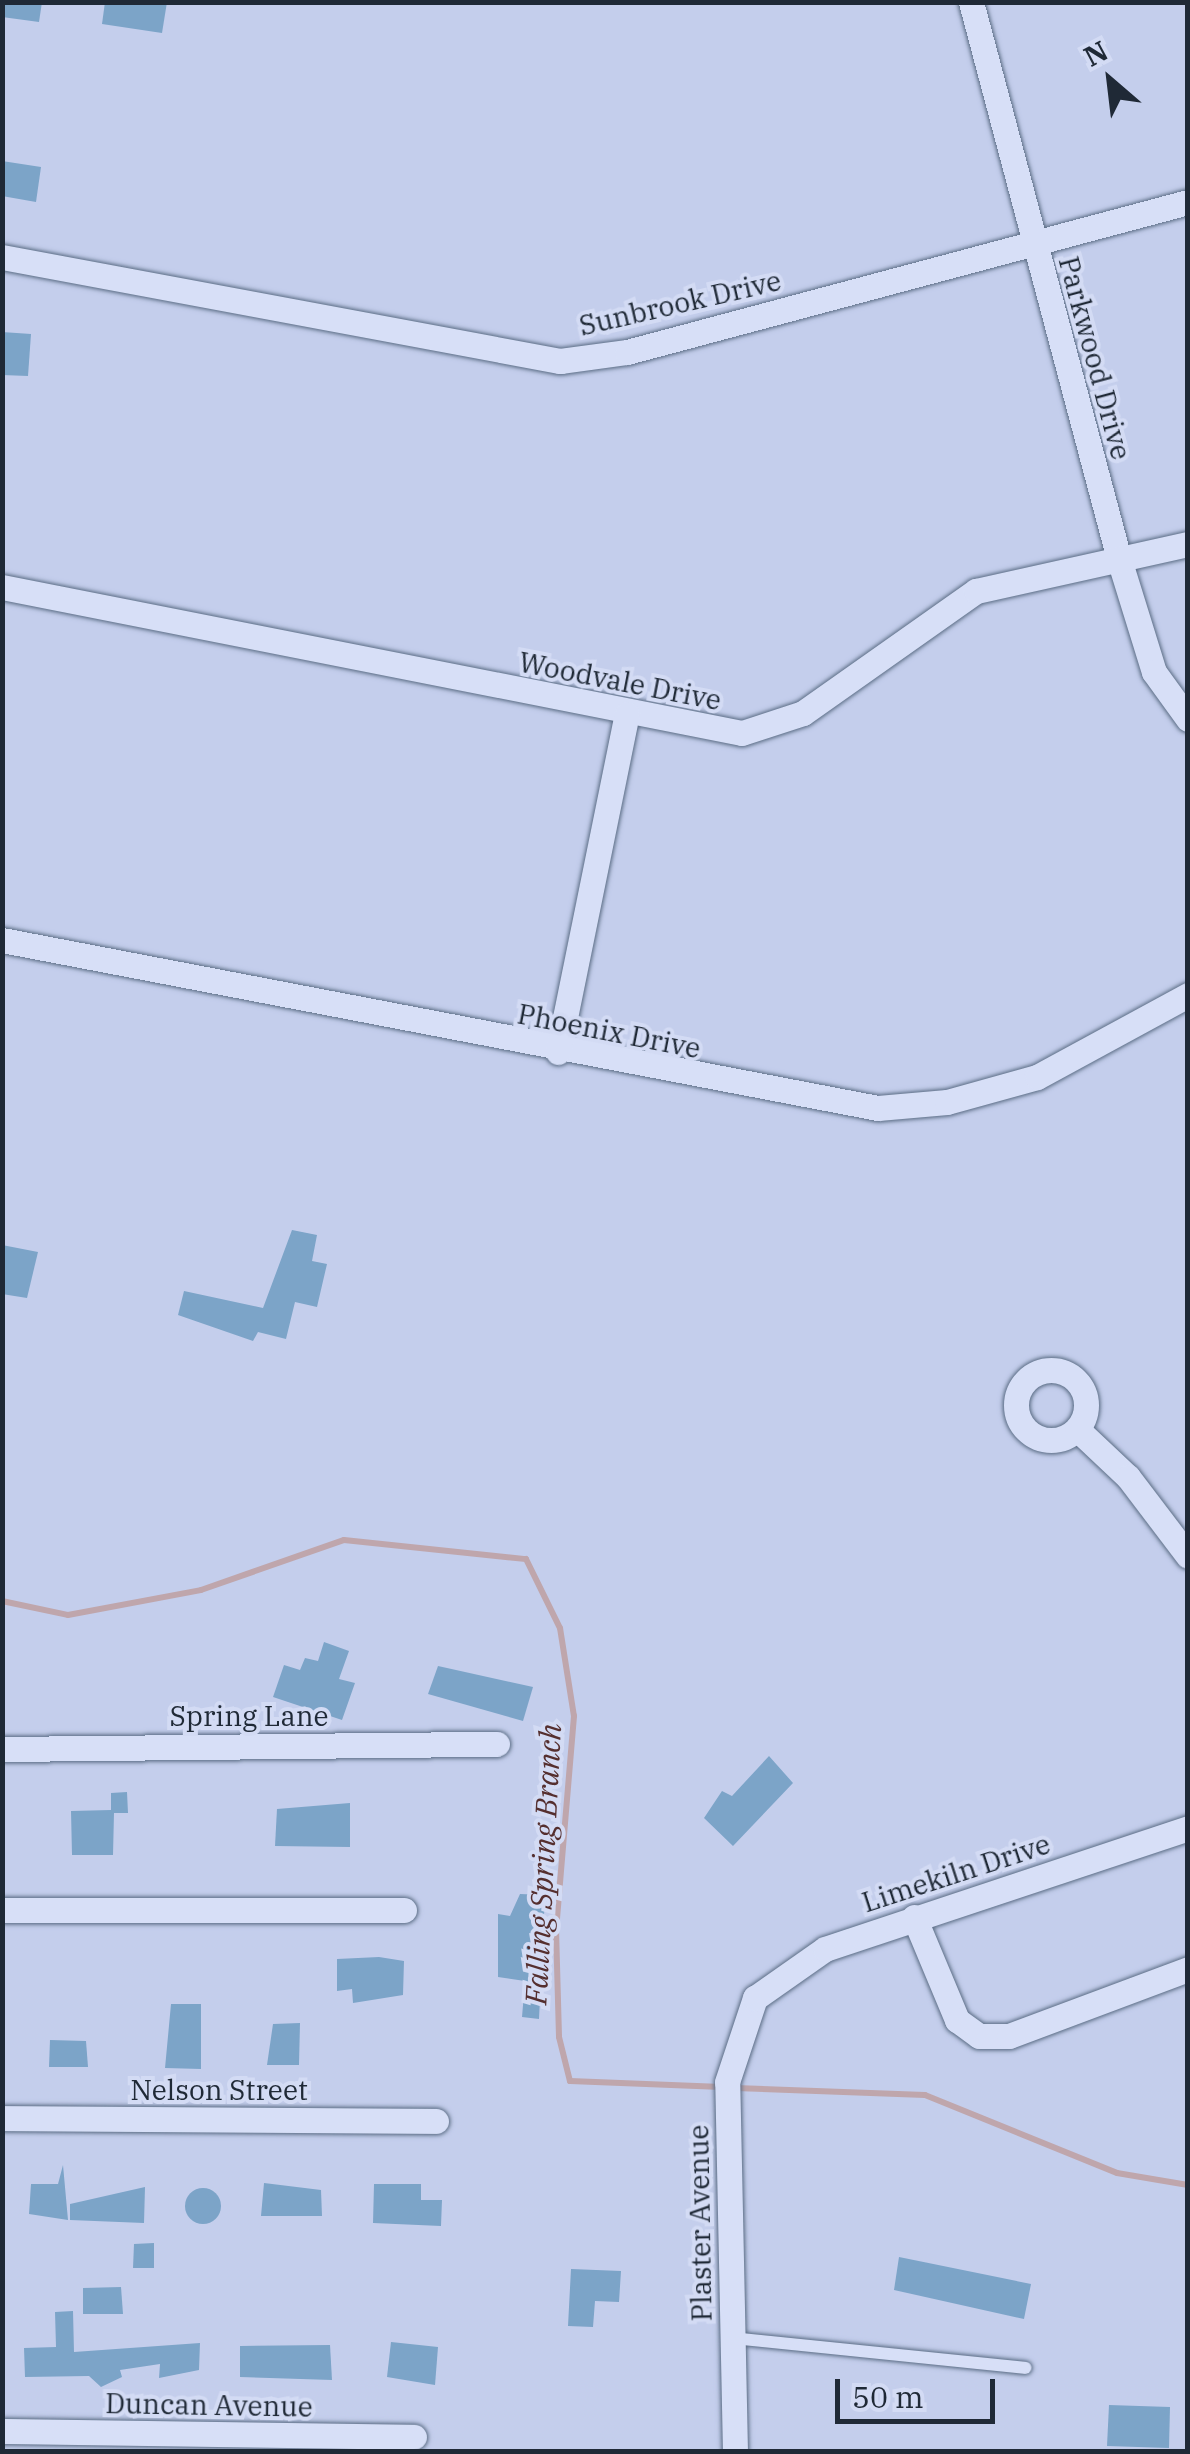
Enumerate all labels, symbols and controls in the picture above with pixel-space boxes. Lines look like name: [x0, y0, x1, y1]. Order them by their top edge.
north arrow: [1060, 30, 1160, 130]
text: N: [1077, 32, 1114, 75]
street label: Parkwood Drive: [1052, 253, 1138, 463]
street label: Sunbrook Drive: [576, 263, 784, 343]
street label: Woodvale Drive: [516, 645, 724, 717]
street label: Phoenix Drive: [515, 997, 703, 1065]
street label: Spring Lane: [169, 1699, 329, 1733]
water label: Falling Spring Branch: [518, 1722, 568, 2006]
street label: Limekiln Drive: [858, 1827, 1054, 1919]
street label: Nelson Street: [130, 2073, 308, 2107]
street label: Plaster Avenue: [681, 2124, 719, 2322]
scale bar: [840, 2359, 1000, 2421]
text: 50 m: [852, 2377, 924, 2416]
street label: Duncan Avenue: [105, 2386, 313, 2424]

